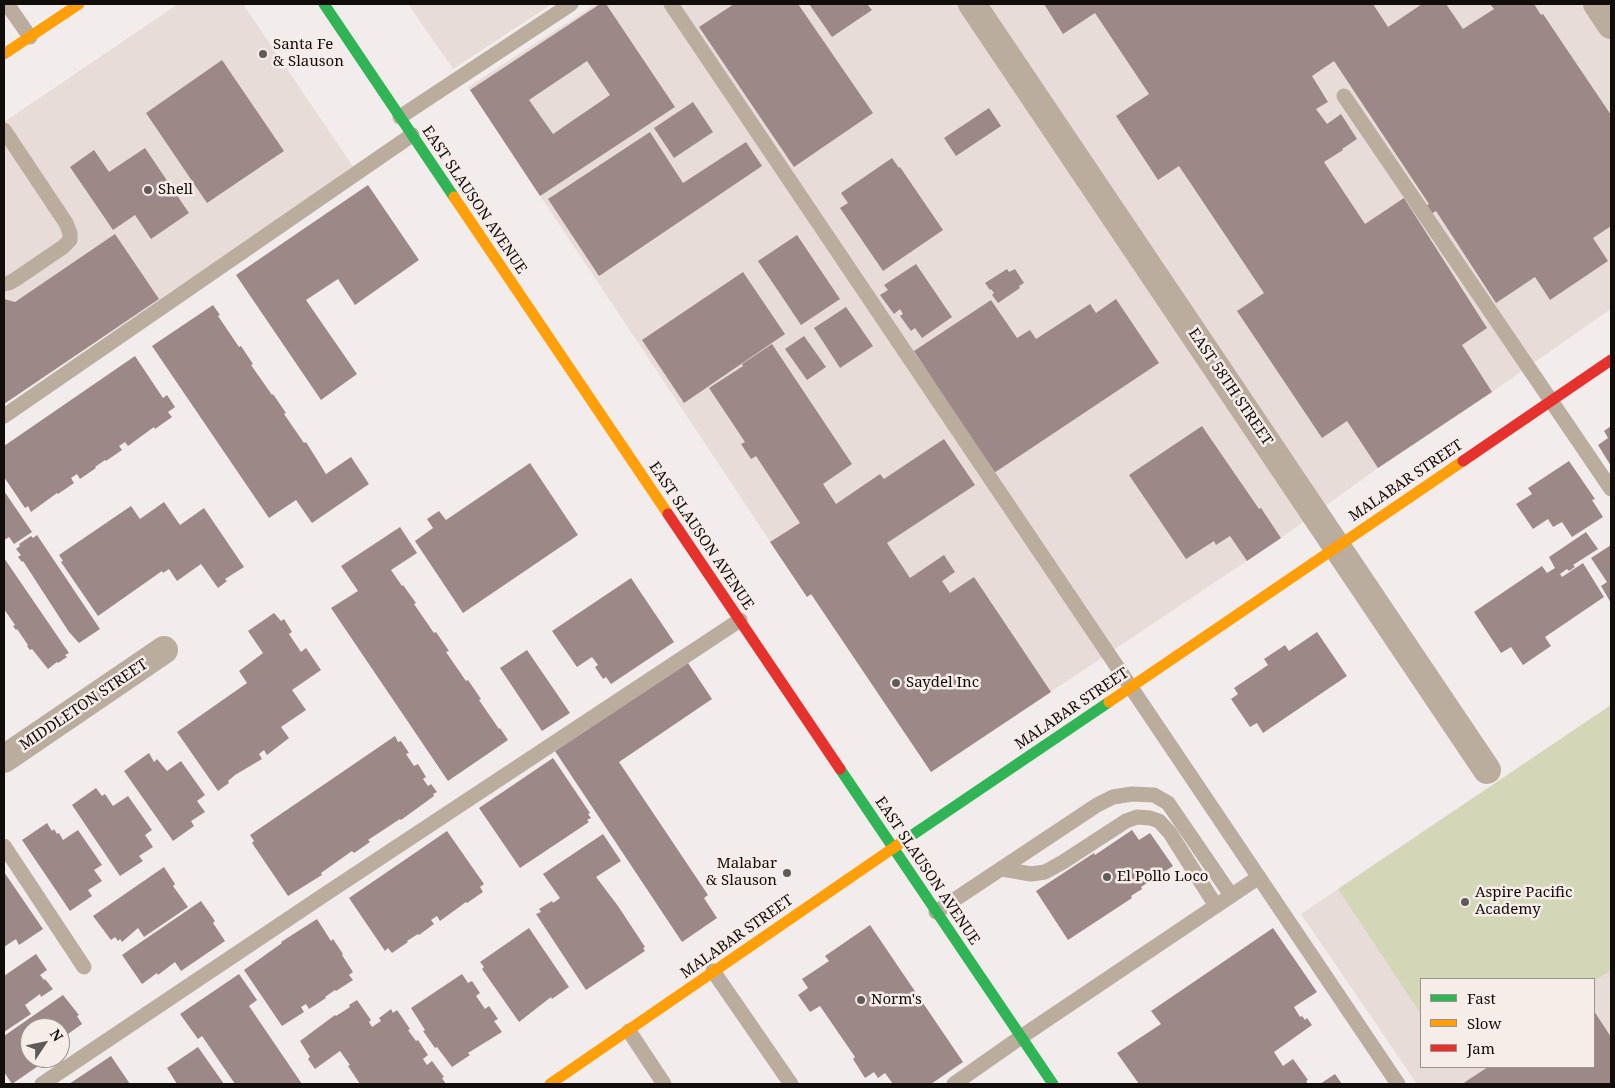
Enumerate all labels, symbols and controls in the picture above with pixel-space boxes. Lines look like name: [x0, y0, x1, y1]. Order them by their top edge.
place label: Santa Fe & Slauson: [273, 36, 344, 71]
marker: Santa Fe & Slauson: [257, 48, 269, 60]
street label: EAST SLAUSON AVENUE: [418, 123, 530, 277]
place label: Shell: [158, 181, 193, 199]
marker: Shell: [142, 184, 154, 196]
street label: EAST 58TH STREET: [1184, 325, 1276, 449]
street label: MALABAR STREET: [1346, 436, 1466, 526]
street label: EAST SLAUSON AVENUE: [645, 459, 757, 613]
street label: MIDDLETON STREET: [17, 656, 151, 754]
street label: MALABAR STREET: [1012, 664, 1132, 754]
place label: Saydel Inc: [906, 674, 979, 692]
marker: Saydel Inc: [890, 677, 902, 689]
street label: EAST SLAUSON AVENUE: [871, 794, 983, 948]
place label: Malabar & Slauson: [706, 855, 777, 890]
marker: Malabar & Slauson: [781, 867, 793, 879]
place label: El Pollo Loco: [1117, 868, 1208, 886]
marker: El Pollo Loco: [1101, 871, 1113, 883]
place label: Aspire Pacific Academy: [1475, 884, 1572, 919]
street label: MALABAR STREET: [677, 891, 797, 983]
marker: Aspire Pacific Academy: [1459, 896, 1471, 908]
legend: [1420, 978, 1595, 1068]
text: Fast: [1467, 988, 1496, 1008]
place label: Norm's: [871, 991, 922, 1009]
marker: Norm's: [855, 994, 867, 1006]
text: Slow: [1467, 1013, 1501, 1033]
north arrow: [20, 1018, 70, 1068]
text: N: [46, 1025, 68, 1045]
text: Jam: [1467, 1038, 1495, 1058]

